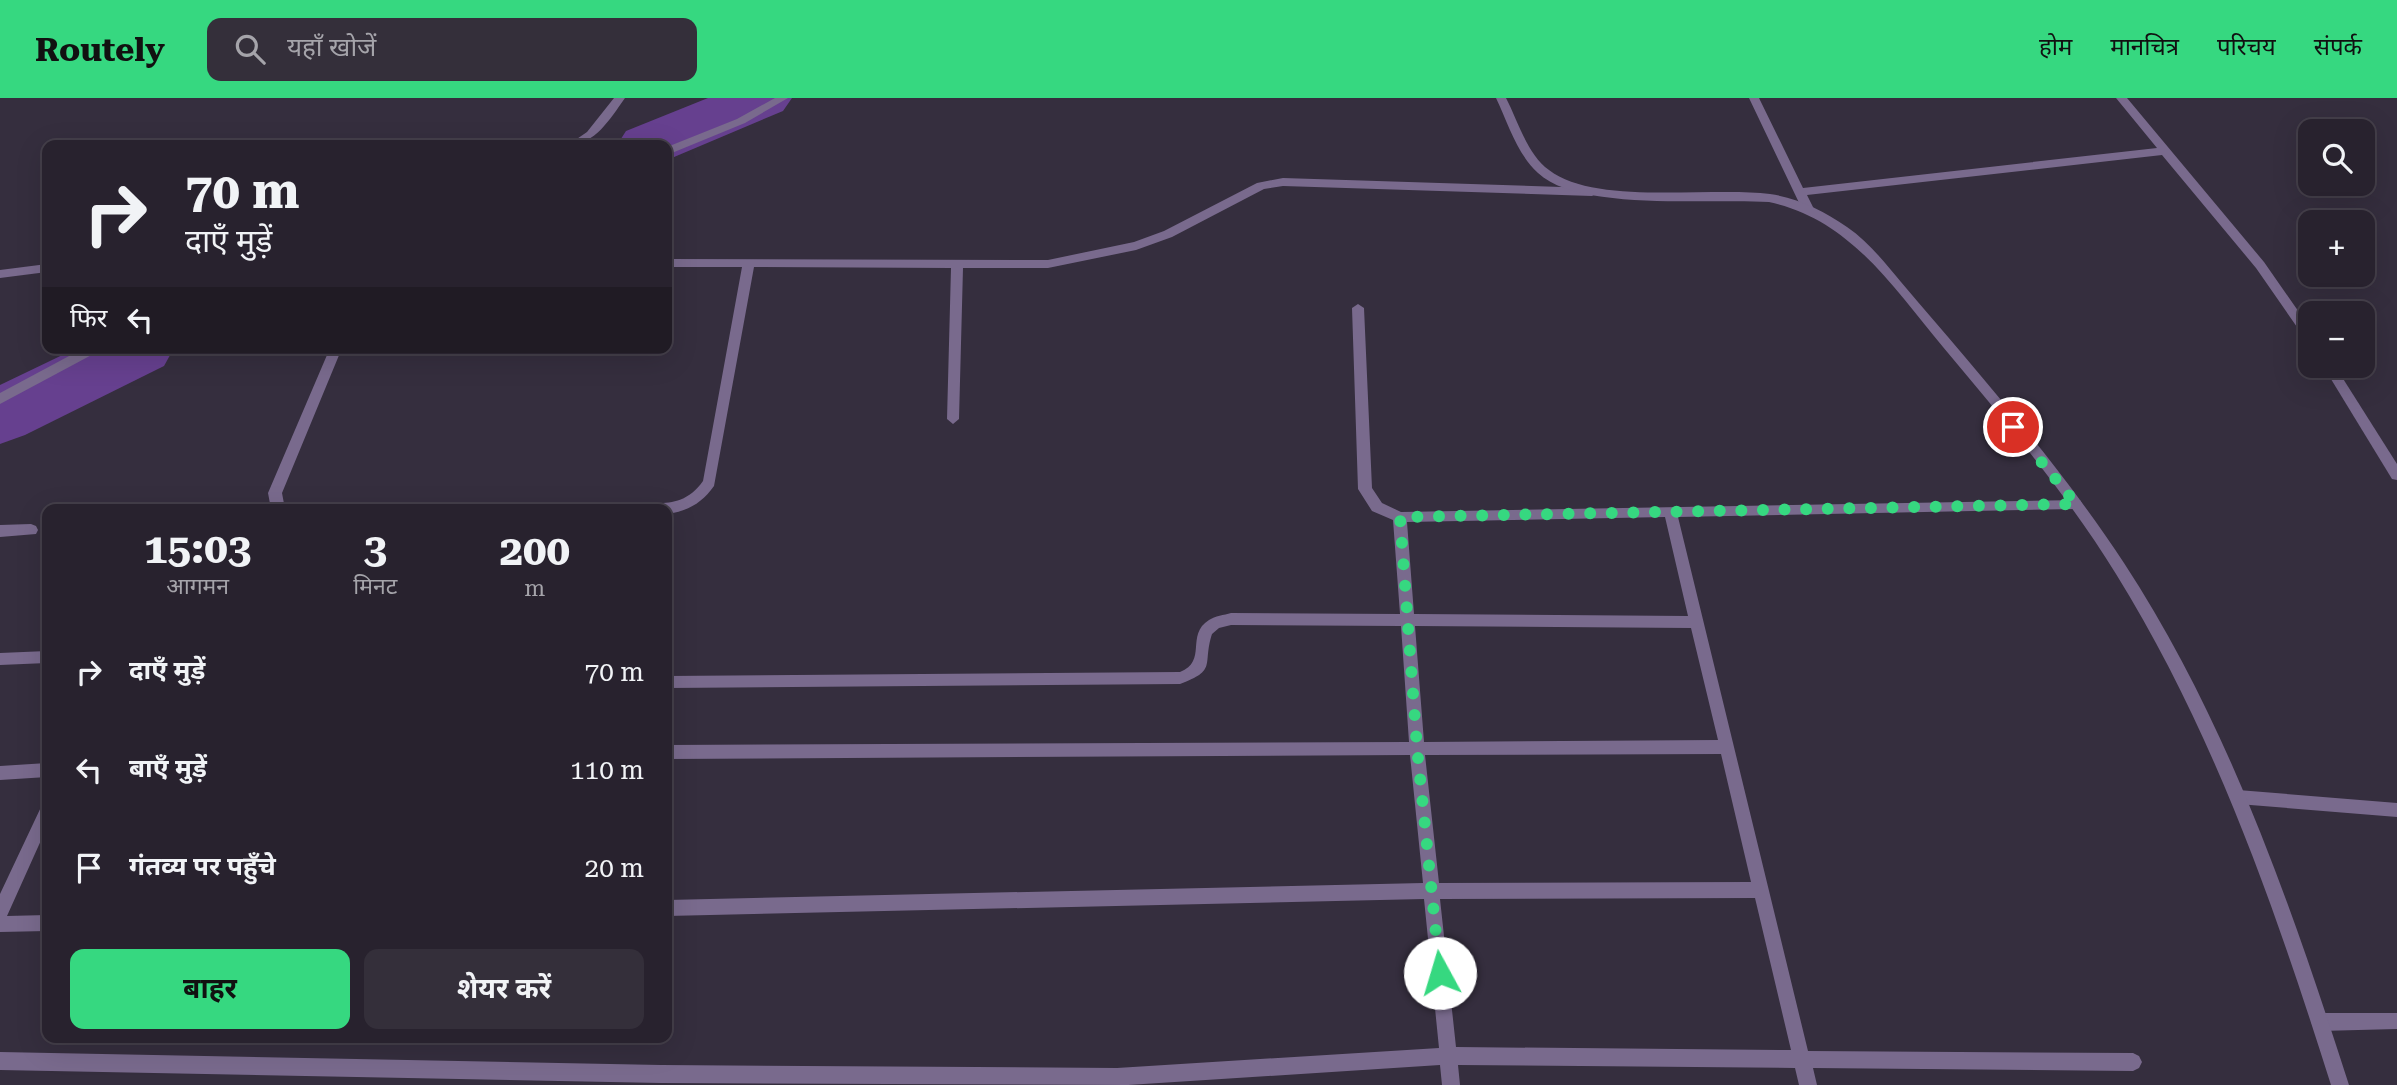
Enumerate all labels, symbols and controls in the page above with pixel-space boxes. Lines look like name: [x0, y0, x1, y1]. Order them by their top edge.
search box: [207, 18, 697, 81]
text: Routely: [35, 30, 165, 69]
icon: search: [231, 30, 269, 68]
text: यहाँ खोजें: [287, 32, 376, 62]
text: होम: [2039, 33, 2072, 61]
text: मानचित्र: [2110, 33, 2179, 61]
text: परिचय: [2217, 33, 2276, 61]
text: संपर्क: [2314, 33, 2362, 61]
map controls: [2298, 119, 2375, 378]
button: search: [2298, 119, 2375, 196]
text: 70 m: [185, 163, 300, 220]
icon: right: [70, 168, 161, 259]
button: +: [2298, 210, 2375, 287]
text: दाएँ मुड़ें: [185, 222, 272, 260]
icon: left: [121, 301, 159, 339]
button: −: [2298, 301, 2375, 378]
text: फिर: [70, 303, 107, 333]
pin: [1983, 397, 2043, 457]
icon: arrive: [1994, 408, 2032, 446]
text: 15:03: [144, 524, 251, 573]
text: 3: [364, 524, 387, 573]
text: 200: [499, 526, 570, 575]
text: आगमन: [166, 573, 229, 600]
text: मिनट: [353, 573, 397, 600]
text: m: [524, 575, 545, 602]
icon: right: [70, 653, 108, 691]
text: दाएँ मुड़ें: [129, 655, 205, 685]
text: 70 m: [585, 657, 644, 687]
icon: left: [70, 751, 108, 789]
text: बाएँ मुड़ें: [129, 753, 207, 783]
text: 110 m: [570, 755, 644, 785]
icon: arrive: [70, 849, 108, 887]
text: गंतव्य पर पहुँचे: [129, 851, 276, 881]
text: 20 m: [585, 853, 644, 883]
position arrow: [1403, 936, 1477, 1010]
button: बाहर: [70, 949, 350, 1029]
button: शेयर करें: [364, 949, 644, 1029]

